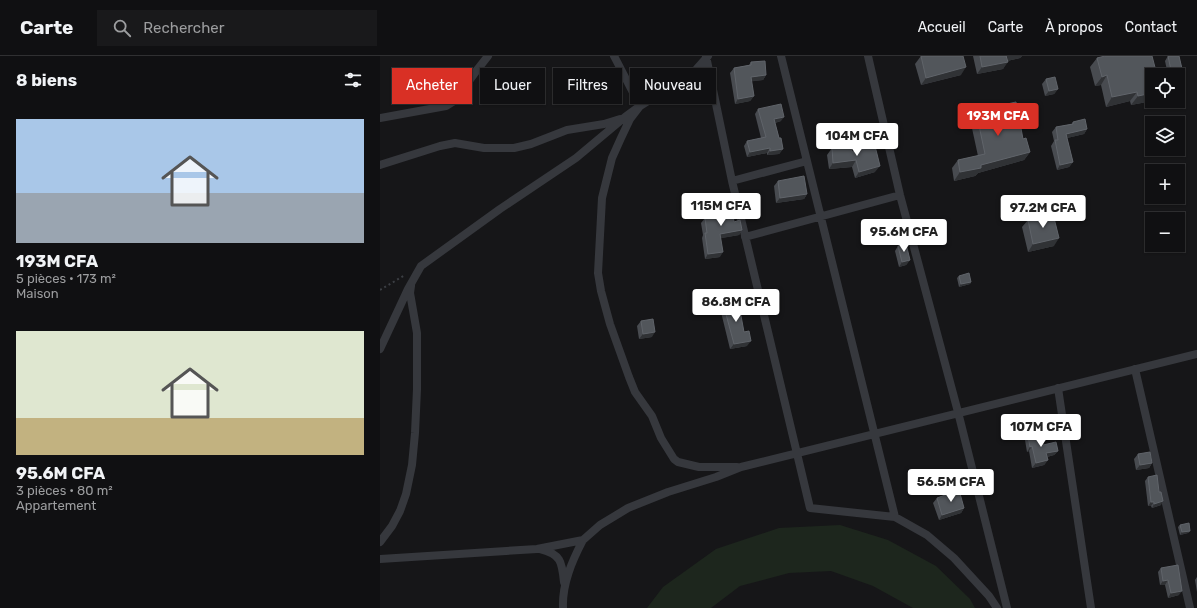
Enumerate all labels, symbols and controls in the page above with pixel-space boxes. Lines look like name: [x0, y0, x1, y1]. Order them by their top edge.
search box: [97, 10, 377, 46]
text: Carte: [20, 16, 73, 39]
icon: search: [111, 17, 133, 39]
text: Rechercher: [143, 19, 224, 37]
text: Accueil: [918, 19, 966, 36]
text: Carte: [988, 19, 1023, 36]
text: À propos: [1045, 19, 1103, 36]
text: Contact: [1125, 19, 1177, 36]
chip: Acheter: [392, 68, 472, 104]
chip: Louer: [480, 68, 545, 104]
chip: Filtres: [553, 68, 622, 104]
chip: Nouveau: [630, 68, 716, 104]
map controls: [1145, 68, 1185, 252]
button: locate: [1145, 68, 1185, 108]
icon: filters: [342, 69, 364, 91]
text: 8 biens: [16, 70, 77, 90]
pin: 193M CFA: [957, 103, 1039, 137]
text: 193M CFA: [967, 108, 1029, 123]
button: layers: [1145, 116, 1185, 156]
pin: 104M CFA: [816, 123, 898, 157]
text: 104M CFA: [825, 128, 889, 143]
icon: home: [154, 145, 226, 217]
button: +: [1145, 164, 1185, 204]
pin: 115M CFA: [680, 193, 762, 227]
pin: 97.2M CFA: [997, 195, 1089, 229]
text: 115M CFA: [691, 198, 751, 213]
text: 97.2M CFA: [1010, 200, 1076, 215]
button: −: [1145, 212, 1185, 252]
pin: 95.6M CFA: [858, 219, 950, 253]
text: 95.6M CFA: [870, 224, 938, 239]
text: 193M CFA: [16, 251, 98, 271]
text: 5 pièces · 173 m²: [16, 271, 116, 286]
text: Maison: [16, 286, 59, 301]
pin: 86.8M CFA: [690, 289, 782, 323]
text: 86.8M CFA: [701, 294, 771, 309]
icon: home: [154, 357, 226, 429]
pin: 107M CFA: [1000, 414, 1082, 448]
text: 107M CFA: [1010, 419, 1072, 434]
text: 95.6M CFA: [16, 463, 105, 483]
pin: 56.5M CFA: [905, 469, 997, 503]
text: 56.5M CFA: [917, 474, 985, 489]
text: 3 pièces · 80 m²: [16, 483, 113, 498]
text: Appartement: [16, 498, 96, 513]

